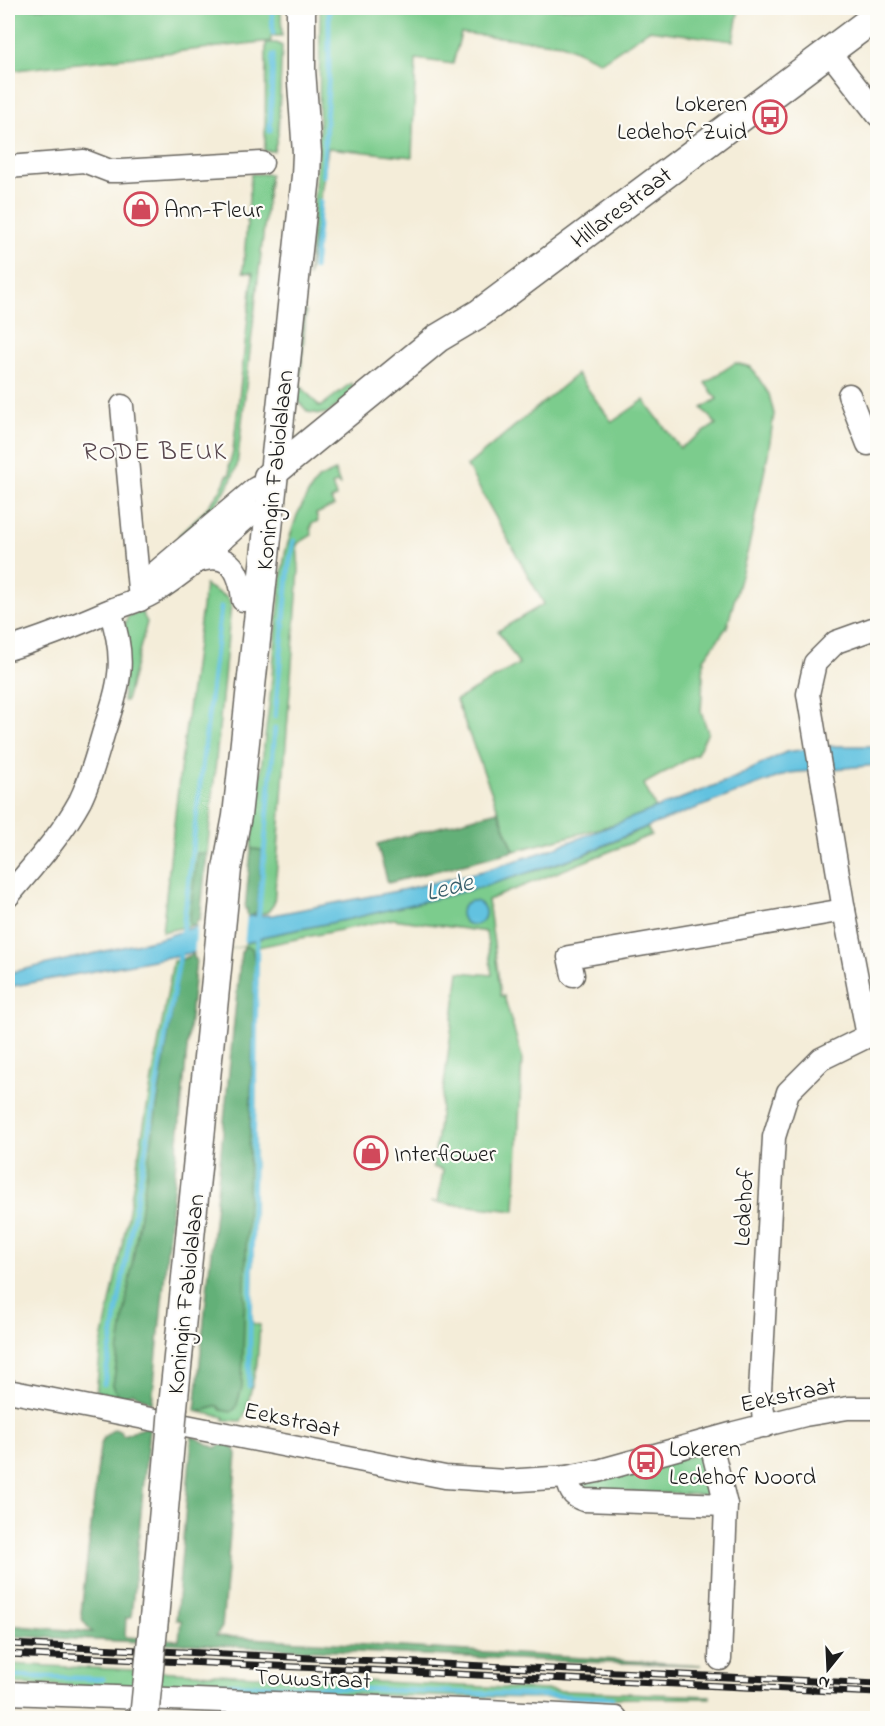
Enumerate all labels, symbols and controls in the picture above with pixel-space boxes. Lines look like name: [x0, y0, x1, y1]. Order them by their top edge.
place label: Lokeren Ledehof Zuid: [617, 88, 748, 151]
bus stop icon: Lokeren Ledehof Zuid: [752, 99, 788, 135]
street label: Hillarestraat: [564, 159, 681, 259]
shop icon: Ann-Fleur: [123, 191, 159, 227]
place label: Ann-Fleur: [164, 194, 263, 229]
street label: Koningin Fabiolalaan: [249, 368, 304, 572]
district label: RODE BEUK: [82, 434, 228, 472]
water label: Lede: [422, 864, 479, 913]
shop icon: Interflower: [353, 1135, 389, 1171]
place label: Interflower: [394, 1138, 497, 1173]
street label: Ledehof: [726, 1166, 765, 1247]
street label: Koningin Fabiolalaan: [160, 1192, 215, 1396]
street label: Eekstraat: [737, 1369, 840, 1424]
street label: Eekstraat: [240, 1394, 343, 1449]
place label: Lokeren Ledehof Noord: [669, 1433, 816, 1496]
bus stop icon: Lokeren Ledehof Noord: [628, 1444, 664, 1480]
north arrow: [798, 1639, 858, 1699]
street label: Touwstraat: [254, 1661, 372, 1700]
text: N: [815, 1668, 833, 1694]

